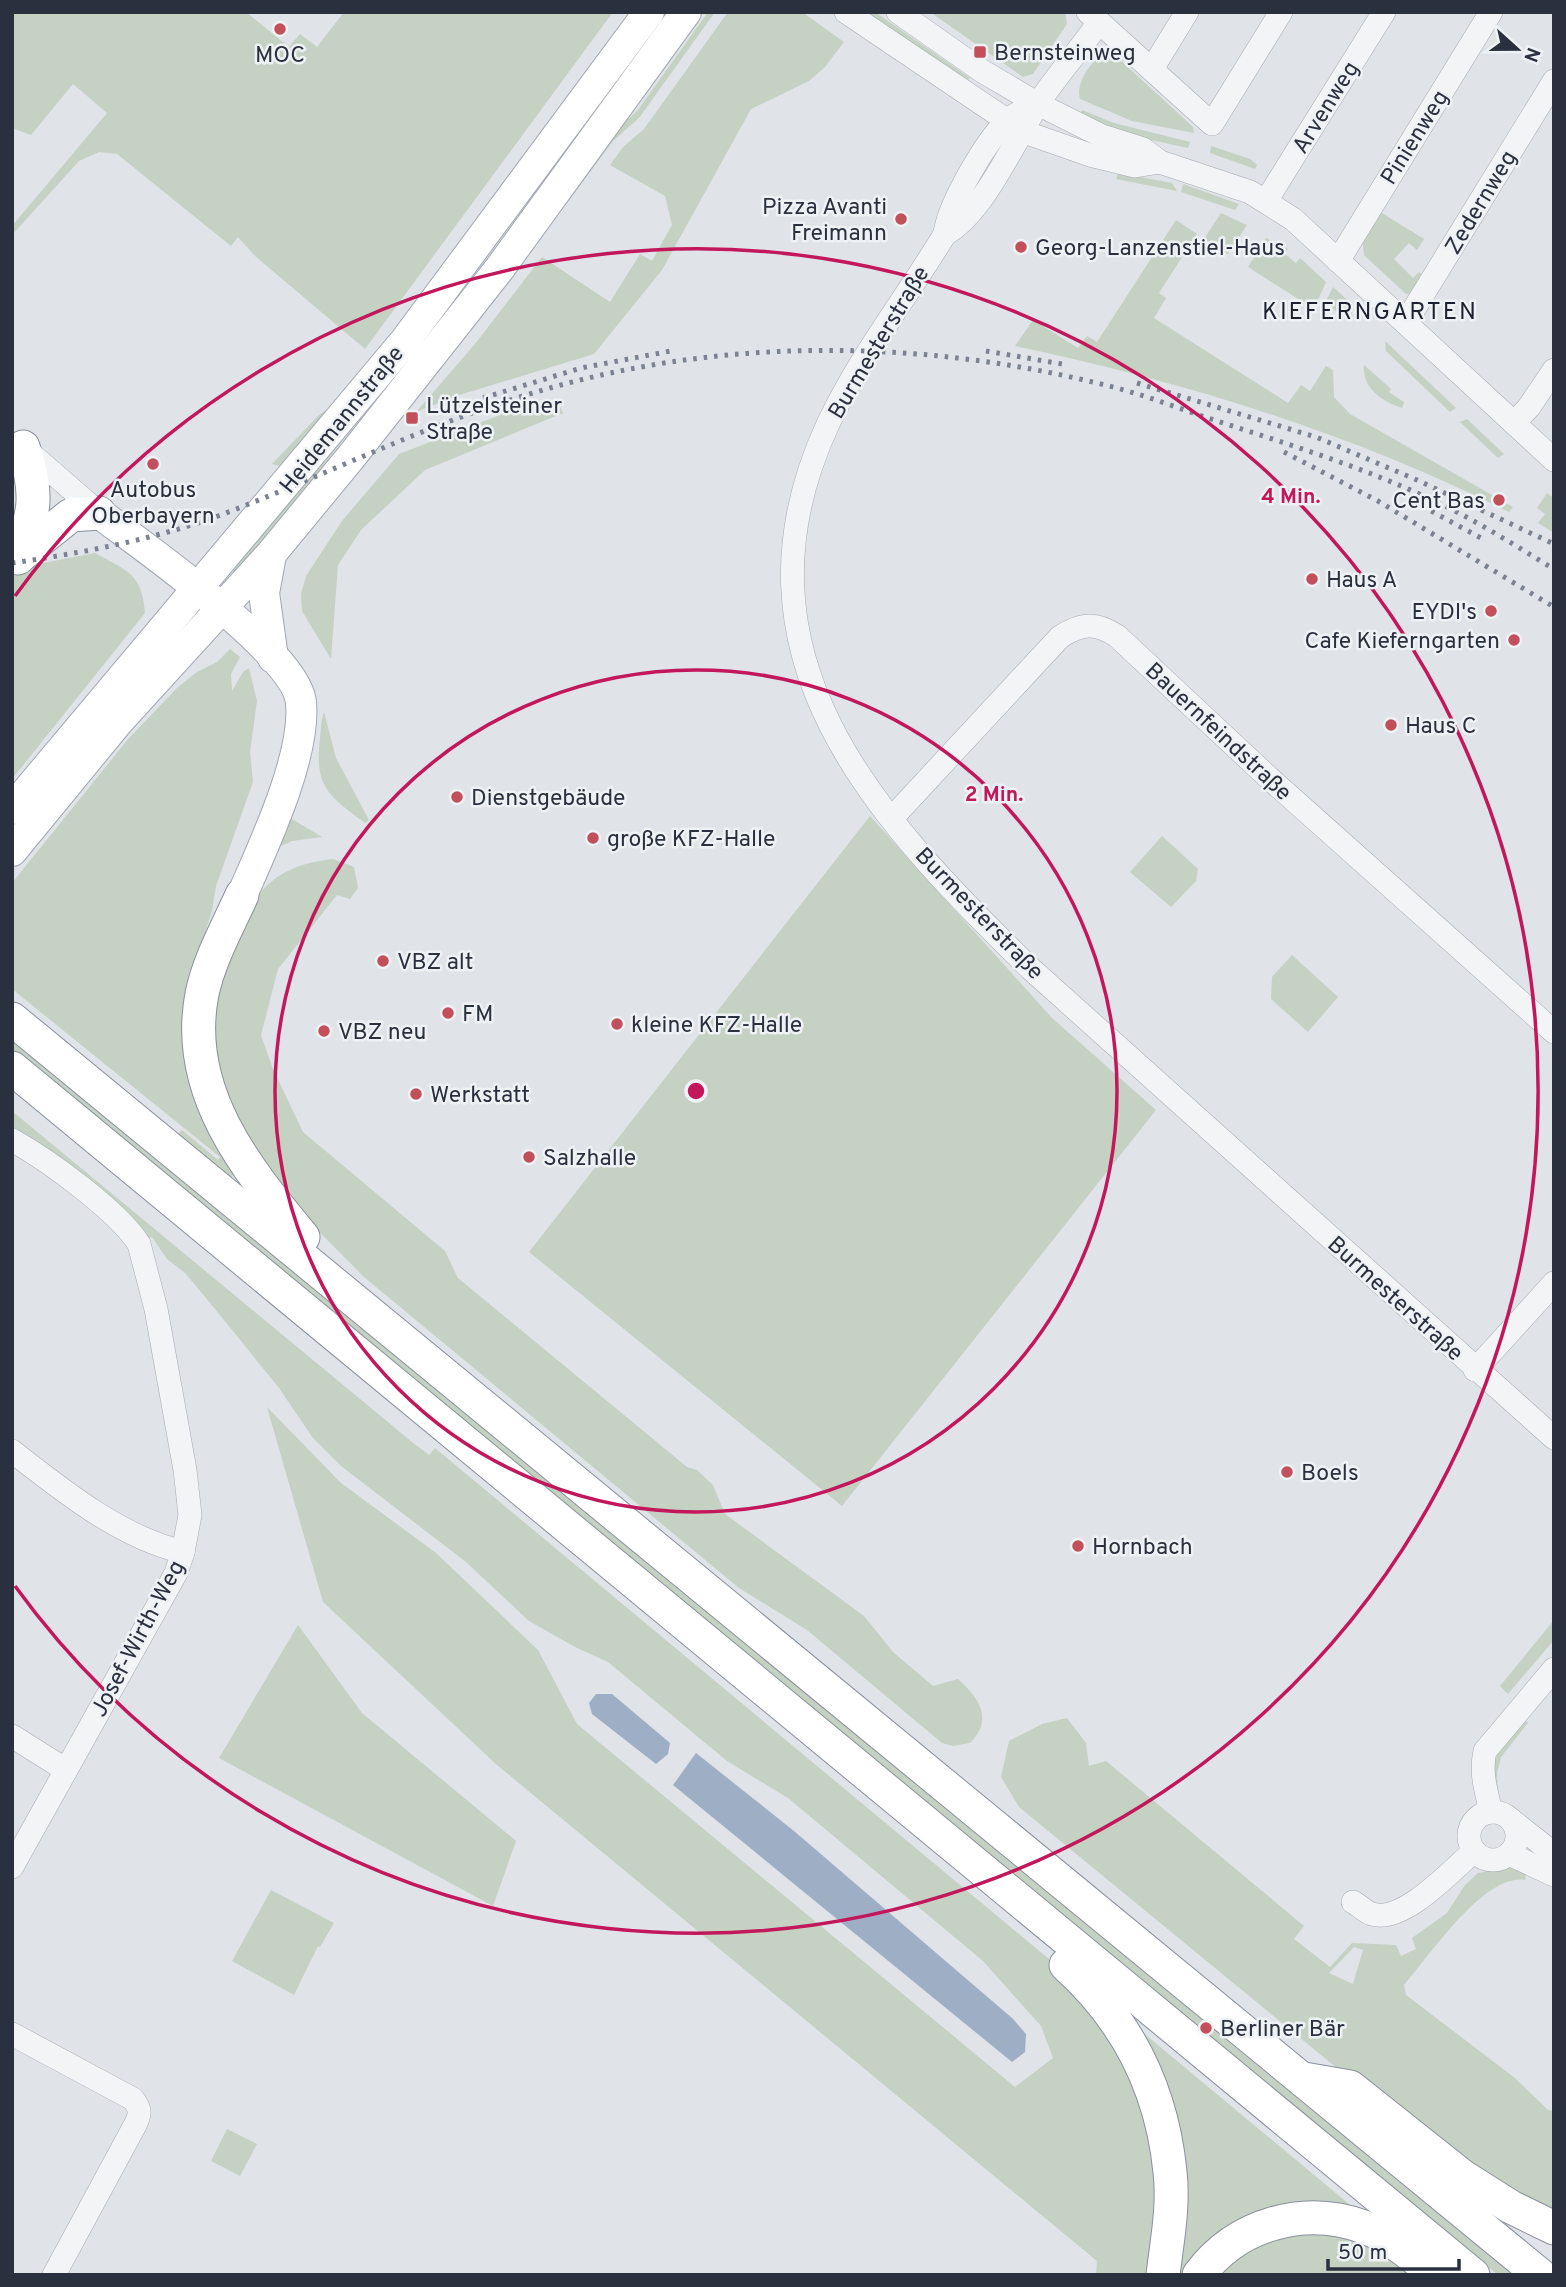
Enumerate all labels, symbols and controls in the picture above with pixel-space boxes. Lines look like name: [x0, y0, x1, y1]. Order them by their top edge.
north arrow: [1482, 14, 1552, 84]
marker: MOC: [272, 21, 288, 37]
place label: Bernsteinweg: [994, 40, 1136, 69]
place label: MOC: [255, 42, 305, 71]
marker: Bernsteinweg: [972, 44, 988, 60]
text: N: [1517, 44, 1545, 65]
street label: Arvenweg: [1287, 57, 1367, 160]
street label: Pinienweg: [1376, 86, 1457, 191]
street label: Zedernweg: [1440, 146, 1525, 261]
place label: Pizza Avanti Freimann: [762, 194, 887, 249]
marker: Pizza Avanti Freimann: [893, 211, 909, 227]
place label: Georg-Lanzenstiel-Haus: [1035, 235, 1285, 264]
marker: Georg-Lanzenstiel-Haus: [1013, 239, 1029, 255]
street label: Burmesterstraße: [823, 262, 937, 425]
district label: KIEFERNGARTEN: [1262, 298, 1478, 328]
street label: Heidemannstraße: [274, 341, 412, 500]
place label: Lützelsteiner Straße: [426, 393, 562, 448]
marker: Lützelsteiner Straße: [404, 410, 420, 426]
marker: Autobus Oberbayern: [145, 456, 161, 472]
place label: Autobus Oberbayern: [91, 477, 215, 532]
text: 4 Min.: [1261, 484, 1321, 511]
place label: Cent Bas: [1393, 488, 1485, 517]
marker: Cent Bas: [1491, 492, 1507, 508]
place label: Haus A: [1326, 567, 1397, 596]
marker: Haus A: [1304, 571, 1320, 587]
place label: EYDI's: [1411, 599, 1477, 628]
marker: EYDI's: [1483, 603, 1499, 619]
place label: Cafe Kieferngarten: [1305, 628, 1500, 657]
marker: Cafe Kieferngarten: [1506, 632, 1522, 648]
street label: Bauernfeindstraße: [1138, 657, 1297, 808]
place label: Haus C: [1405, 713, 1477, 742]
marker: Haus C: [1383, 717, 1399, 733]
text: 2 Min.: [965, 782, 1023, 809]
place label: Dienstgebäude: [471, 785, 625, 814]
marker: Dienstgebäude: [449, 789, 465, 805]
place label: große KFZ-Halle: [607, 826, 775, 855]
marker: große KFZ-Halle: [585, 830, 601, 846]
street label: Burmesterstraße: [908, 842, 1049, 987]
place label: VBZ alt: [397, 949, 474, 978]
marker: VBZ alt: [375, 953, 391, 969]
place label: FM: [462, 1001, 493, 1030]
marker: FM: [440, 1005, 456, 1021]
place label: kleine KFZ-Halle: [631, 1012, 802, 1041]
marker: kleine KFZ-Halle: [609, 1016, 625, 1032]
place label: VBZ neu: [338, 1019, 426, 1048]
marker: VBZ neu: [316, 1023, 332, 1039]
centre of rings: [684, 1079, 708, 1103]
place label: Werkstatt: [430, 1082, 530, 1111]
marker: Werkstatt: [408, 1086, 424, 1102]
place label: Salzhalle: [543, 1145, 636, 1174]
marker: Salzhalle: [521, 1149, 537, 1165]
street label: Burmesterstraße: [1320, 1231, 1468, 1369]
place label: Boels: [1301, 1460, 1359, 1489]
marker: Boels: [1279, 1464, 1295, 1480]
place label: Hornbach: [1092, 1534, 1193, 1563]
marker: Hornbach: [1070, 1538, 1086, 1554]
street label: Josef-Wirth-Weg: [86, 1556, 193, 1722]
place label: Berliner Bär: [1220, 2016, 1345, 2045]
marker: Berliner Bär: [1198, 2020, 1214, 2036]
scale bar: [1328, 2228, 1459, 2272]
text: 50 m: [1338, 2240, 1387, 2267]

